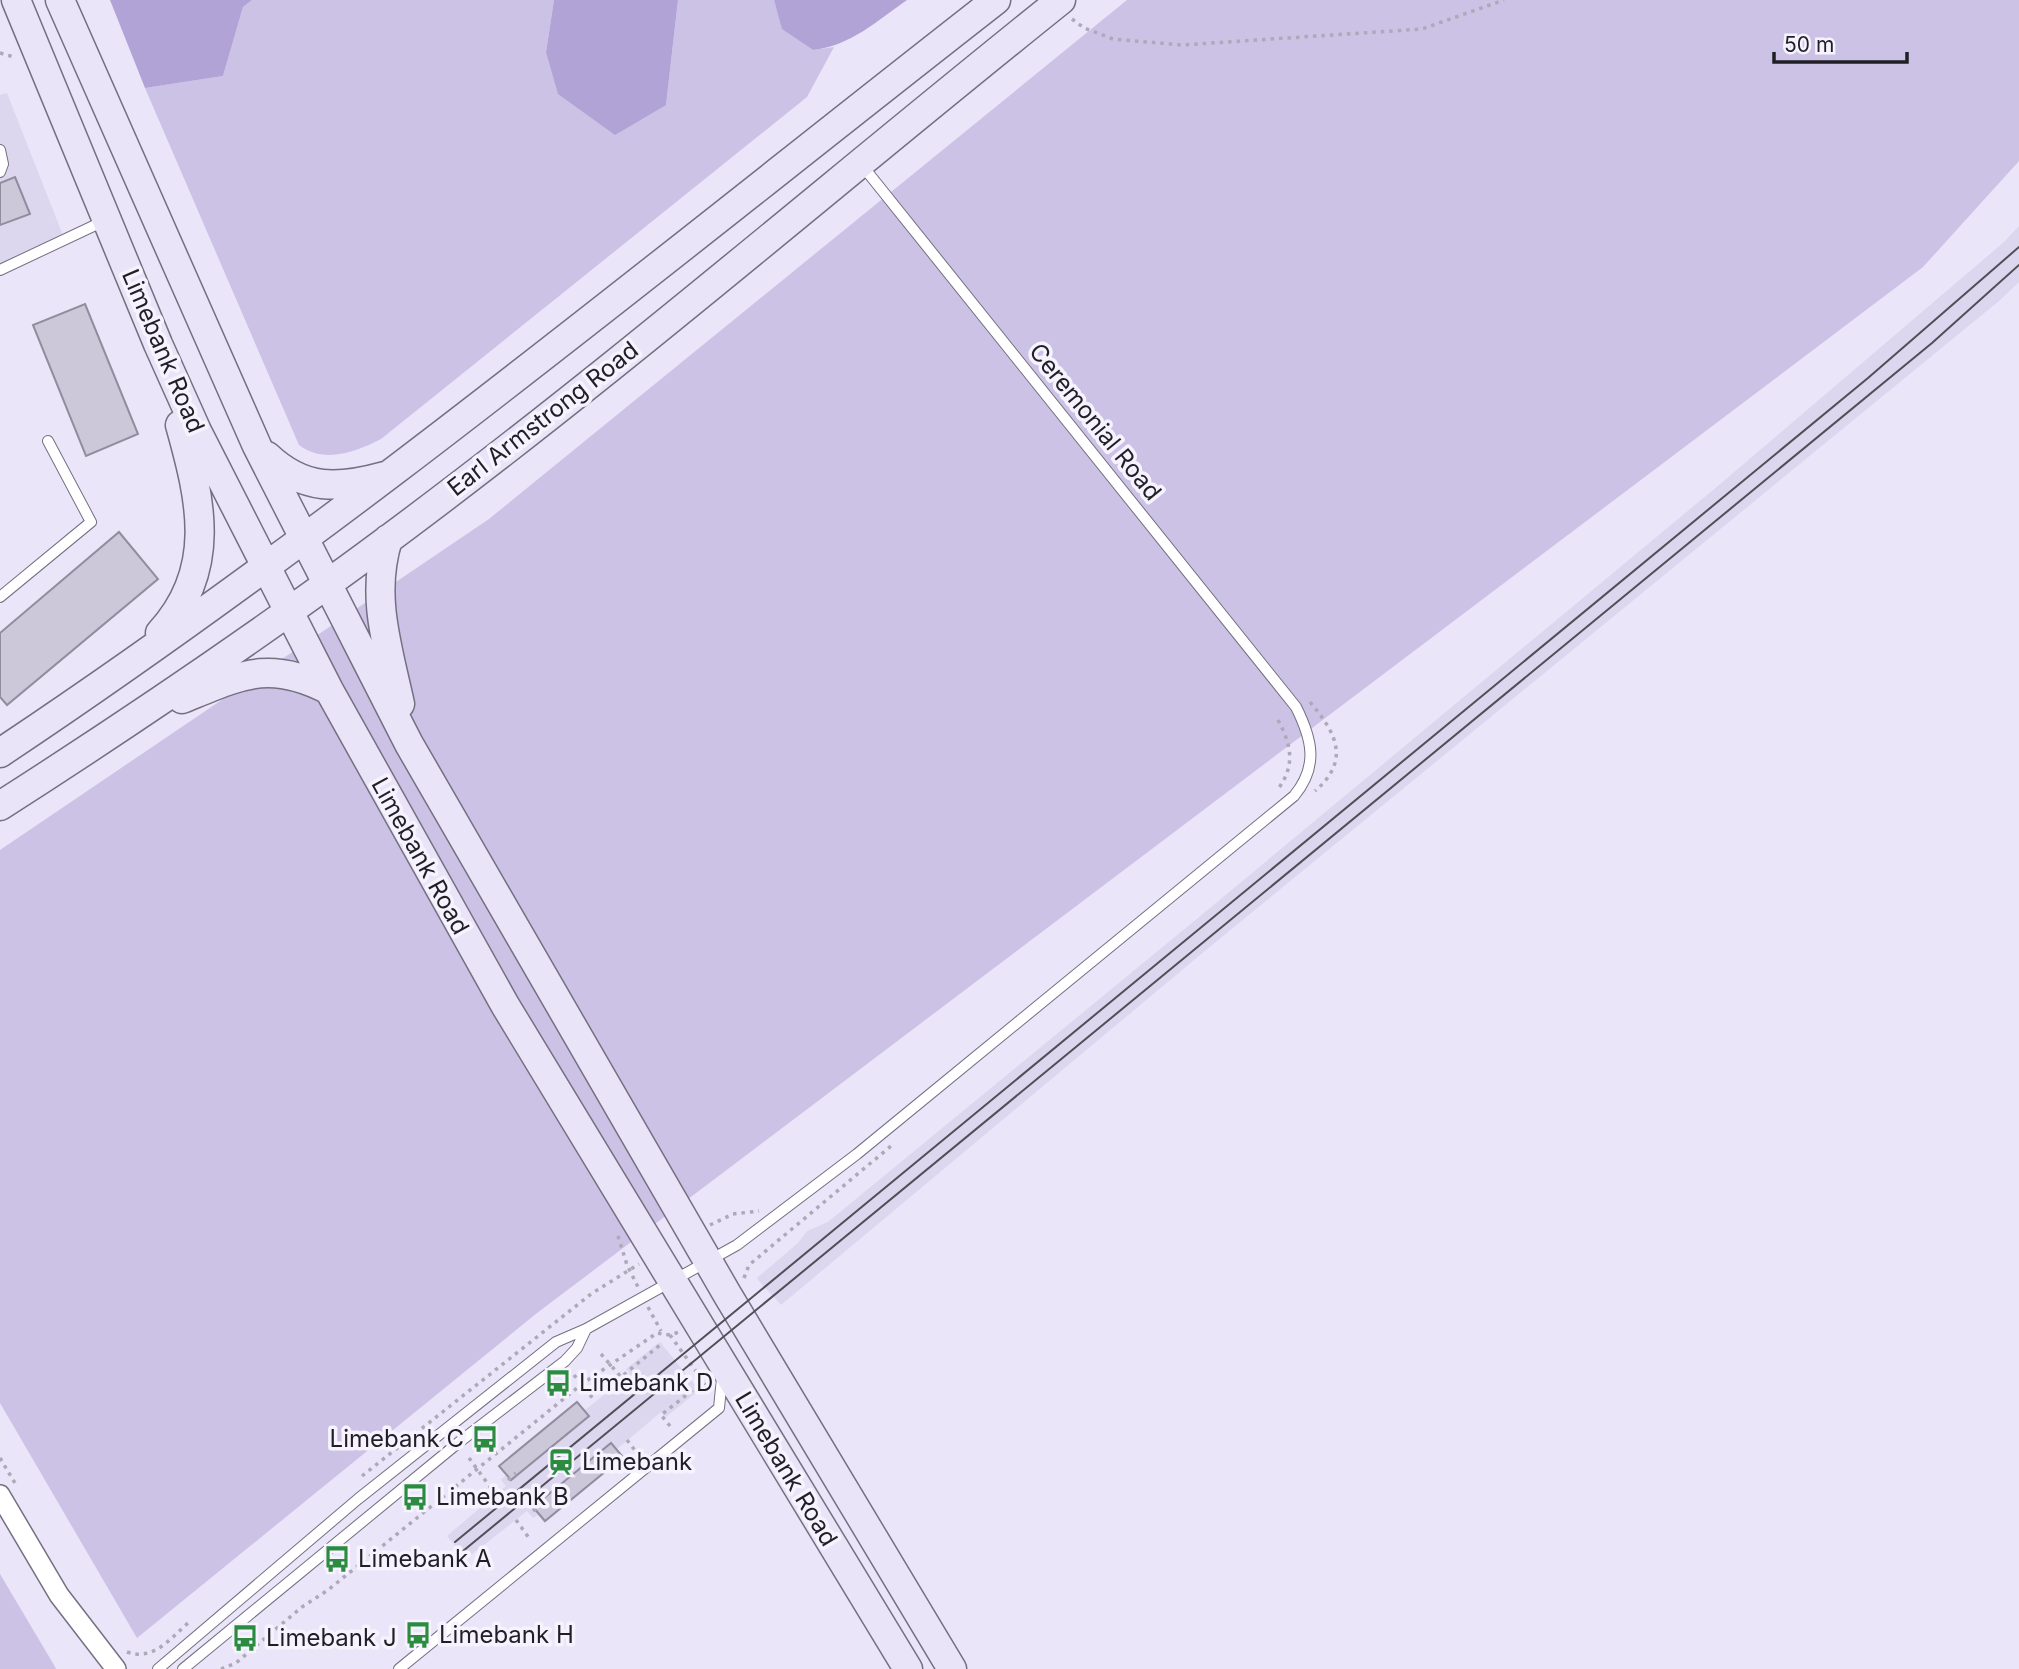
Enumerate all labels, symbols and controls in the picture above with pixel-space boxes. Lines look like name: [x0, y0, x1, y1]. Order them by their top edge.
scale bar: [1774, 21, 1907, 65]
text: 50 m: [1784, 32, 1834, 57]
street label: Limebank Road: [116, 265, 211, 437]
street label: Earl Armstrong Road: [442, 335, 644, 502]
street label: Ceremonial Road: [1023, 337, 1168, 506]
street label: Limebank Road: [365, 772, 475, 939]
bus stop icon: Limebank D: [543, 1368, 573, 1398]
place label: Limebank D: [579, 1368, 713, 1397]
street label: Limebank Road: [729, 1386, 844, 1551]
place label: Limebank C: [330, 1424, 464, 1453]
bus stop icon: Limebank C: [470, 1424, 500, 1454]
station icon: Limebank: [546, 1447, 576, 1477]
place label: Limebank: [582, 1447, 692, 1476]
bus stop icon: Limebank B: [400, 1482, 430, 1512]
place label: Limebank B: [436, 1482, 569, 1511]
bus stop icon: Limebank A: [322, 1544, 352, 1574]
place label: Limebank A: [358, 1544, 491, 1573]
bus stop icon: Limebank H: [403, 1620, 433, 1650]
place label: Limebank H: [439, 1620, 574, 1649]
bus stop icon: Limebank J: [230, 1623, 260, 1653]
place label: Limebank J: [266, 1623, 397, 1652]

